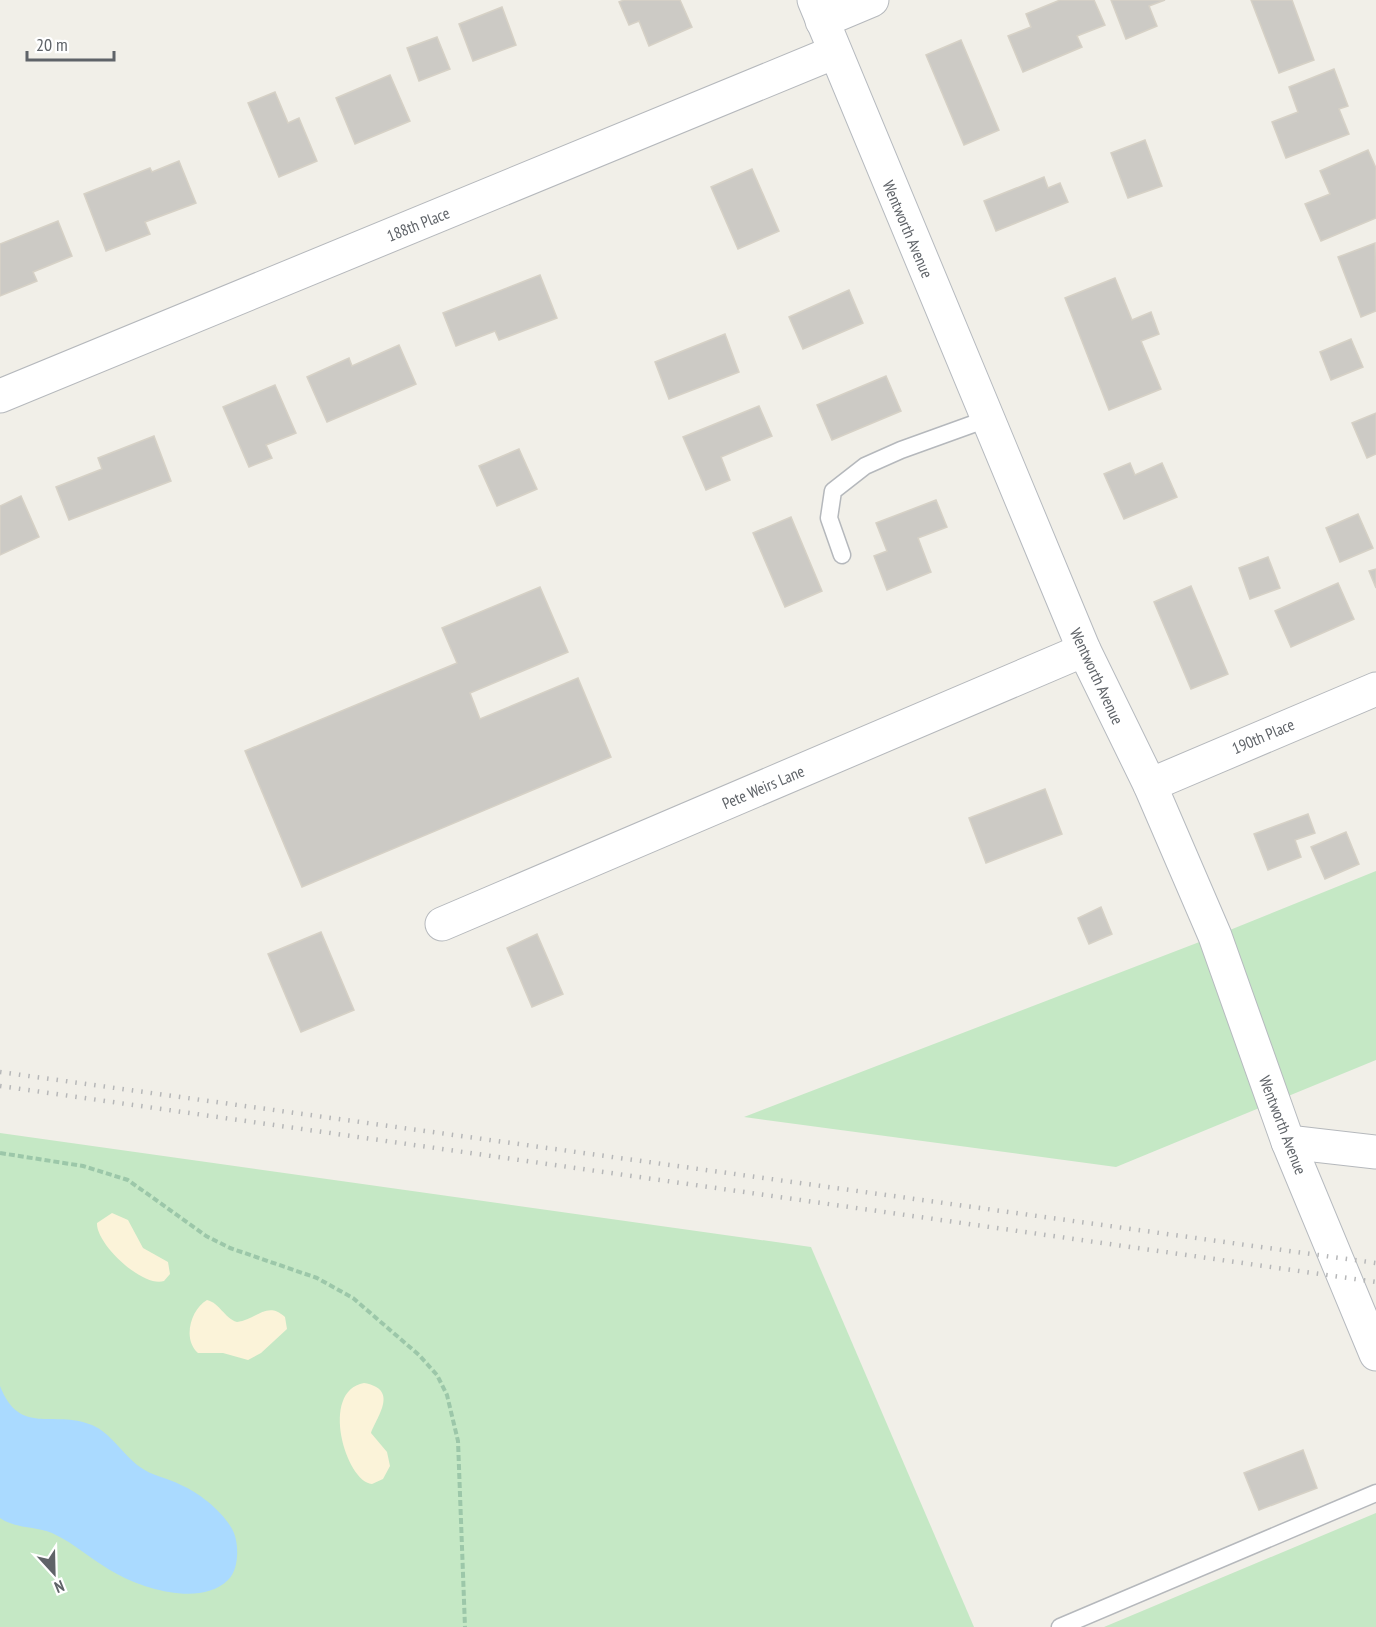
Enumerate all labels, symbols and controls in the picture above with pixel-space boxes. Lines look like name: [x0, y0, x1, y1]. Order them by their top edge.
scale bar: [27, 24, 114, 62]
text: 20 m: [36, 33, 68, 56]
street label: Wentworth Avenue: [878, 177, 938, 281]
street label: 188th Place: [384, 202, 452, 246]
street label: Wentworth Avenue: [1066, 625, 1128, 727]
street label: 190th Place: [1229, 714, 1297, 758]
street label: Pete Weirs Lane: [719, 761, 807, 813]
street label: Wentworth Avenue: [1255, 1073, 1311, 1177]
north arrow: [24, 1543, 84, 1603]
text: N: [52, 1576, 67, 1598]

